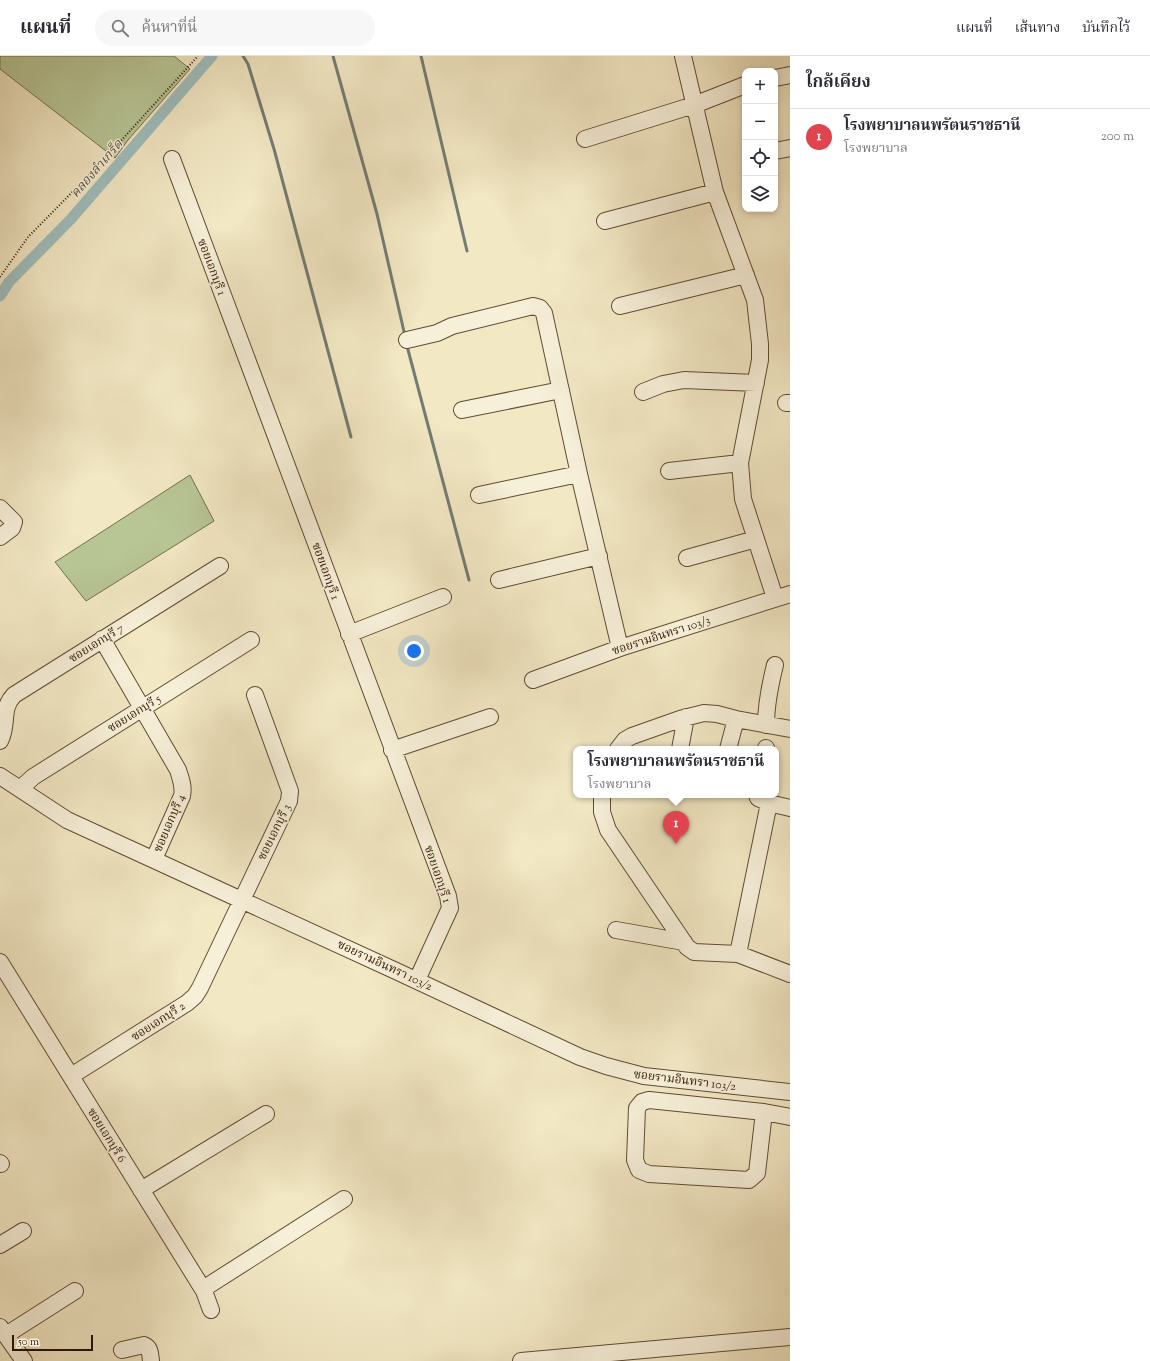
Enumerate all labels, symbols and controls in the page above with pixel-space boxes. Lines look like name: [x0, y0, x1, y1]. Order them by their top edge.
search box: [95, 10, 375, 46]
text: แผนที่: [20, 15, 71, 42]
icon: search: [109, 17, 131, 39]
text: ค้นหาที่นี่: [141, 18, 197, 39]
text: แผนที่: [956, 19, 993, 39]
text: เส้นทาง: [1015, 19, 1060, 39]
text: บันทึกไว้: [1082, 19, 1130, 39]
map controls: [742, 68, 778, 212]
button: +: [742, 68, 778, 104]
text: ใกล้เคียง: [806, 71, 871, 95]
button: −: [742, 104, 778, 140]
text: โรงพยาบาลนพรัตนราชธานี: [844, 116, 1021, 137]
text: 1: [817, 128, 821, 146]
text: 200 m: [1101, 128, 1134, 146]
water label: คลองลำเกร็ด: [67, 136, 128, 202]
button: locate: [742, 140, 778, 176]
text: โรงพยาบาล: [844, 140, 908, 158]
button: layers: [742, 176, 778, 212]
street label: ซอยเอกบุรี 1: [192, 236, 230, 299]
street label: ซอยเอกบุรี 1: [306, 540, 344, 603]
street label: ซอยรามอินทรา 103/3: [610, 612, 713, 660]
street label: ซอยเอกบุรี 7: [66, 620, 128, 668]
your location: [404, 641, 424, 661]
street label: ซอยเอกบุรี 5: [104, 690, 165, 737]
popup: [573, 746, 779, 798]
text: โรงพยาบาลนพรัตนราชธานี: [588, 752, 764, 773]
text: โรงพยาบาล: [588, 776, 651, 794]
street label: ซอยเอกบุรี 4: [150, 791, 190, 855]
street label: ซอยเอกบุรี 3: [254, 801, 296, 864]
pin: 1: [663, 811, 689, 844]
street label: ซอยเอกบุรี 1: [419, 843, 455, 906]
street label: ซอยรามอินทรา 103/2: [334, 936, 435, 996]
street label: ซอยเอกบุรี 2: [128, 997, 190, 1046]
street label: ซอยรามอินทรา 103/2: [633, 1066, 738, 1096]
street label: ซอยเอกบุรี 6: [82, 1105, 130, 1167]
scale bar: [12, 1333, 93, 1352]
text: 50 m: [18, 1334, 39, 1350]

